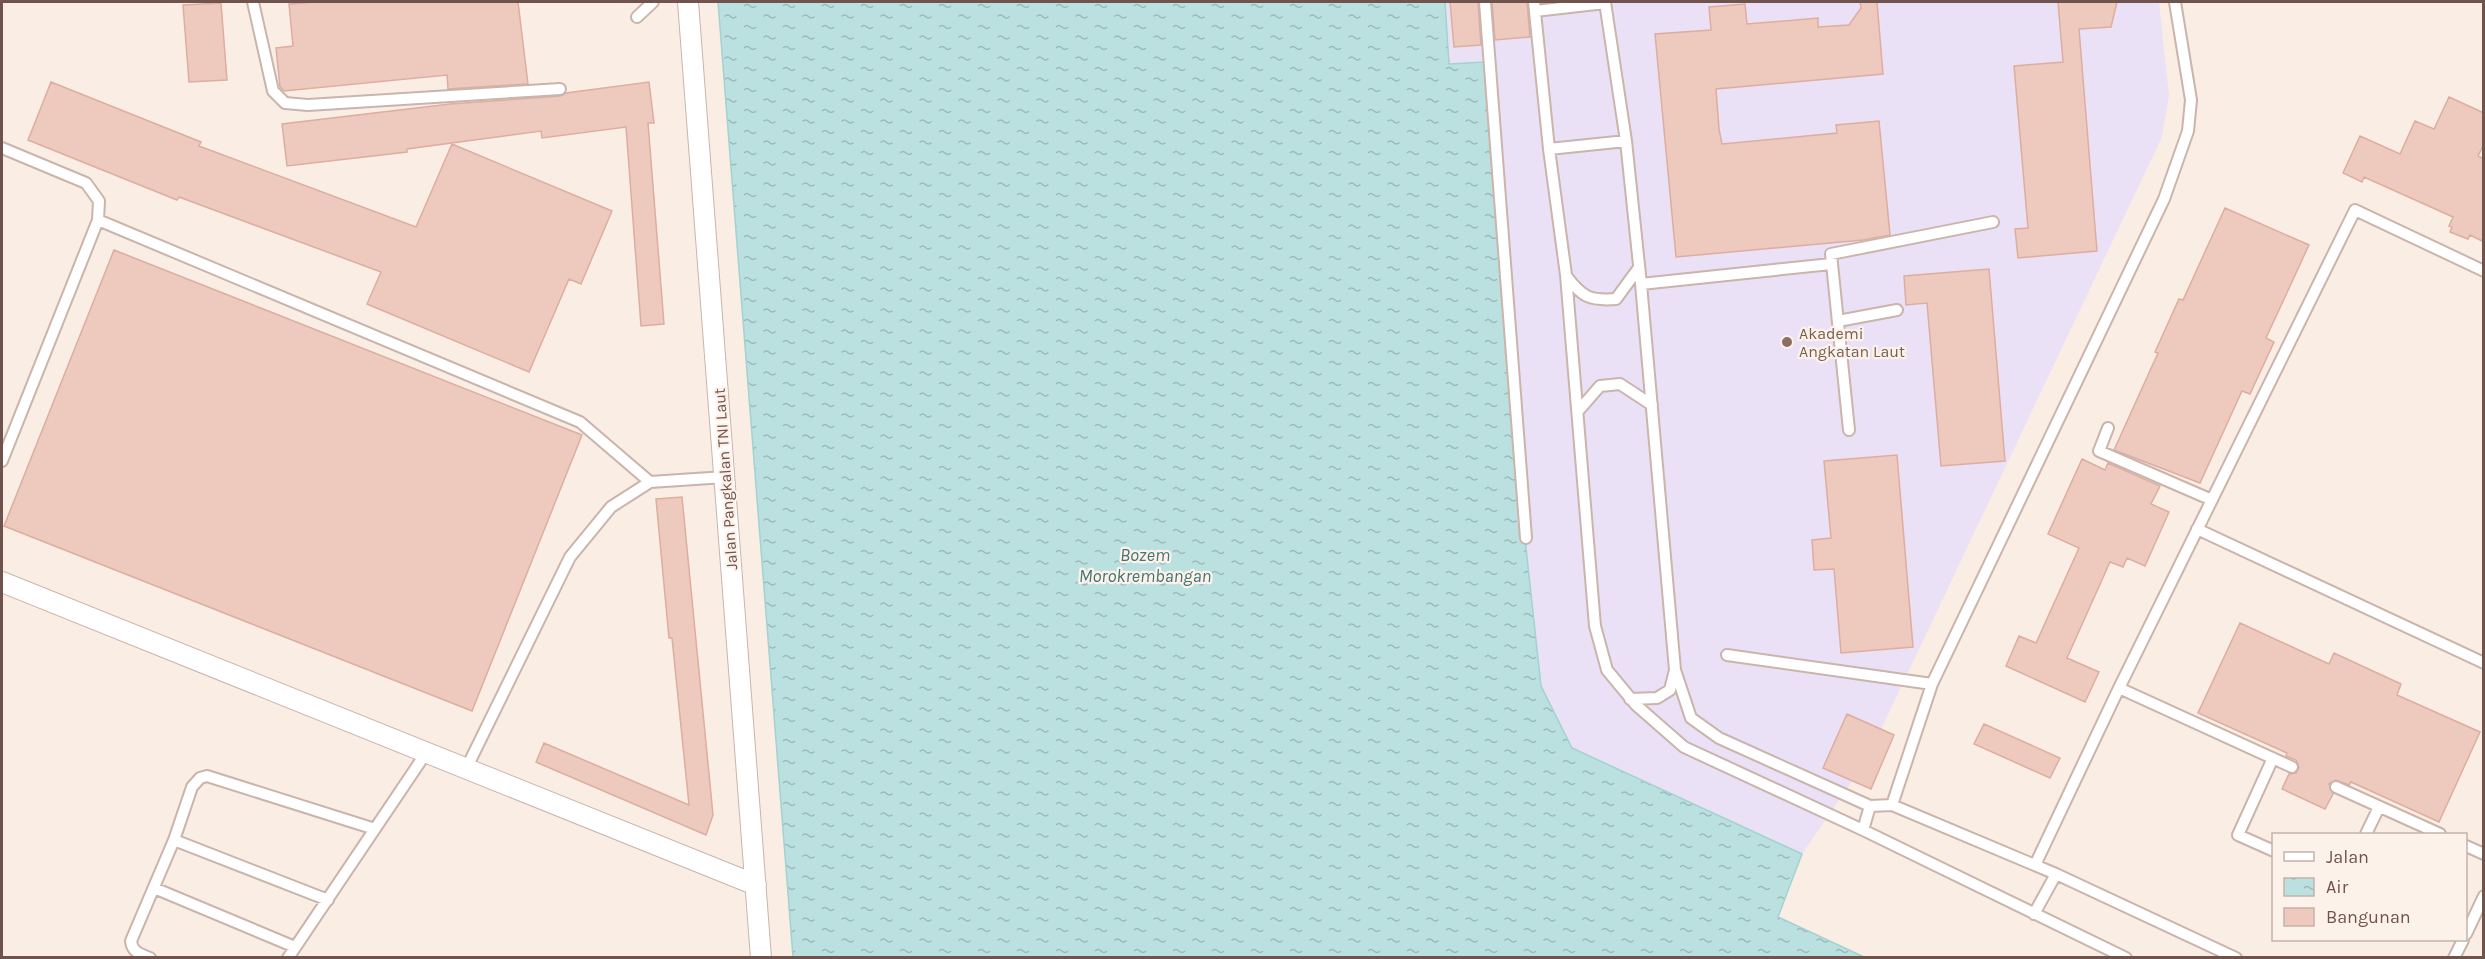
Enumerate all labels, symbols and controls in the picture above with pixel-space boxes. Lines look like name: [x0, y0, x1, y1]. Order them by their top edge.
place label: Akademi Angkatan Laut: [1799, 324, 1905, 361]
marker: Akademi Angkatan Laut: [1780, 335, 1794, 349]
street label: Jalan Pangkalan TNI Laut: [710, 387, 741, 570]
water label: Bozem Morokrembangan: [1079, 544, 1211, 587]
legend: [2272, 833, 2467, 941]
text: Jalan: [2326, 846, 2369, 868]
text: Air: [2326, 876, 2349, 898]
text: Bangunan: [2326, 906, 2411, 928]

